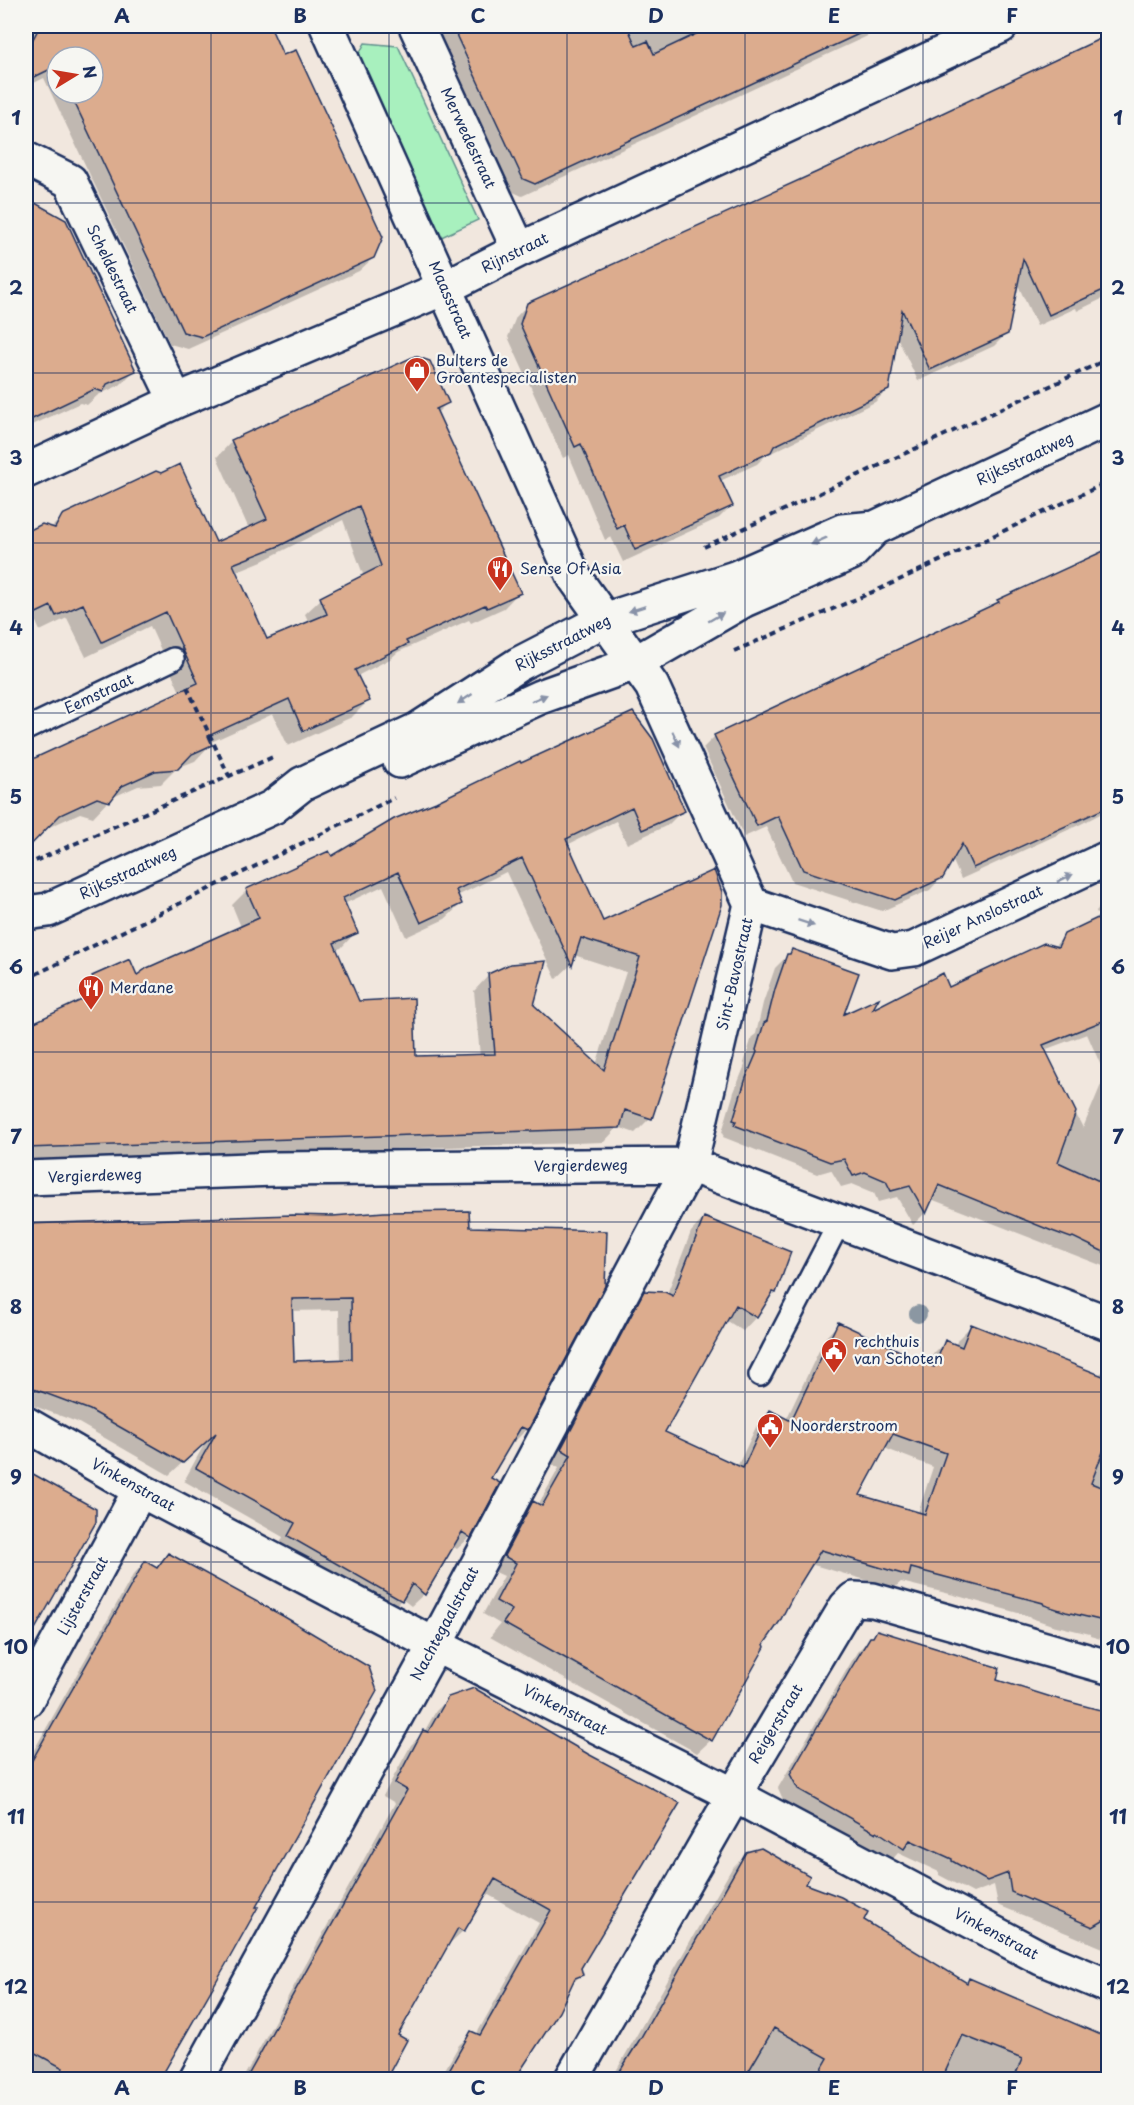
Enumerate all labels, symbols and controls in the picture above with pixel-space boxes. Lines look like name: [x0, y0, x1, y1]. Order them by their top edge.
text: A: [114, 0, 130, 30]
text: B: [293, 0, 307, 30]
text: C: [470, 0, 486, 30]
text: D: [648, 0, 664, 30]
text: E: [828, 0, 840, 30]
text: F: [1006, 0, 1018, 30]
north arrow: [45, 45, 105, 105]
text: N: [78, 63, 104, 80]
street label: Merwedestraat: [436, 83, 503, 192]
text: 1: [11, 102, 21, 132]
text: 1: [1113, 102, 1123, 132]
street label: Scheldestraat: [82, 220, 145, 317]
street label: Rijnstraat: [477, 226, 552, 278]
street label: Maasstraat: [424, 257, 479, 342]
text: 2: [9, 272, 23, 302]
text: 2: [1111, 272, 1125, 302]
place label: Bulters de Groentespecialisten: [436, 348, 577, 388]
shop icon: Bulters de Groentespecialisten: [402, 355, 432, 393]
street label: Rijksstraatweg: [972, 425, 1077, 490]
text: 3: [9, 442, 23, 472]
text: 3: [1111, 442, 1125, 472]
one-way arrow: [810, 537, 828, 546]
restaurant icon: Sense Of Asia: [485, 554, 515, 592]
place label: Sense Of Asia: [520, 556, 622, 579]
one-way arrow: [628, 605, 646, 614]
street label: Rijksstraatweg: [510, 608, 614, 676]
text: 4: [9, 612, 23, 642]
one-way arrow: [708, 612, 725, 622]
text: 4: [1111, 612, 1125, 642]
street label: Eemstraat: [60, 667, 137, 719]
one-way arrow: [531, 693, 549, 703]
one-way arrow: [457, 694, 473, 705]
one-way arrow: [671, 731, 681, 749]
text: 5: [10, 781, 22, 811]
text: 5: [1112, 781, 1124, 811]
street label: Rijksstraatweg: [75, 839, 180, 904]
one-way arrow: [1056, 874, 1073, 883]
street label: Reijer Anslostraat: [919, 878, 1046, 954]
street label: Sint-Bavostraat: [709, 915, 758, 1032]
one-way arrow: [798, 918, 816, 928]
text: 6: [9, 951, 23, 981]
text: 6: [1111, 951, 1125, 981]
restaurant icon: Merdane: [76, 973, 106, 1011]
place label: Merdane: [110, 975, 174, 998]
text: 7: [10, 1121, 22, 1151]
text: 7: [1112, 1121, 1124, 1151]
street label: Vergierdeweg: [534, 1152, 628, 1177]
street label: Vergierdeweg: [47, 1161, 143, 1188]
text: 8: [10, 1291, 22, 1321]
text: 8: [1112, 1291, 1124, 1321]
place label: rechthuis van Schoten: [854, 1329, 943, 1369]
public building icon: rechthuis van Schoten: [819, 1336, 849, 1374]
public building icon: Noorderstroom: [755, 1411, 785, 1449]
place label: Noorderstroom: [790, 1413, 898, 1436]
street label: Vinkenstraat: [88, 1451, 180, 1516]
text: 9: [10, 1461, 22, 1491]
text: 9: [1112, 1461, 1124, 1491]
street label: Lijsterstraat: [51, 1551, 113, 1639]
street label: Nachtegaalstraat: [404, 1562, 484, 1685]
text: 10: [4, 1631, 28, 1661]
text: 10: [1106, 1631, 1130, 1661]
street label: Vinkenstraat: [519, 1677, 612, 1740]
street label: Reigerstraat: [742, 1679, 808, 1767]
text: 11: [7, 1801, 25, 1831]
text: 11: [1109, 1801, 1127, 1831]
street label: Vinkenstraat: [950, 1901, 1043, 1965]
text: 12: [4, 1971, 28, 2001]
text: 12: [1106, 1971, 1130, 2001]
text: A: [114, 2072, 130, 2102]
text: B: [293, 2072, 307, 2102]
text: C: [470, 2072, 486, 2102]
text: D: [648, 2072, 664, 2102]
text: E: [828, 2072, 840, 2102]
text: F: [1006, 2072, 1018, 2102]

